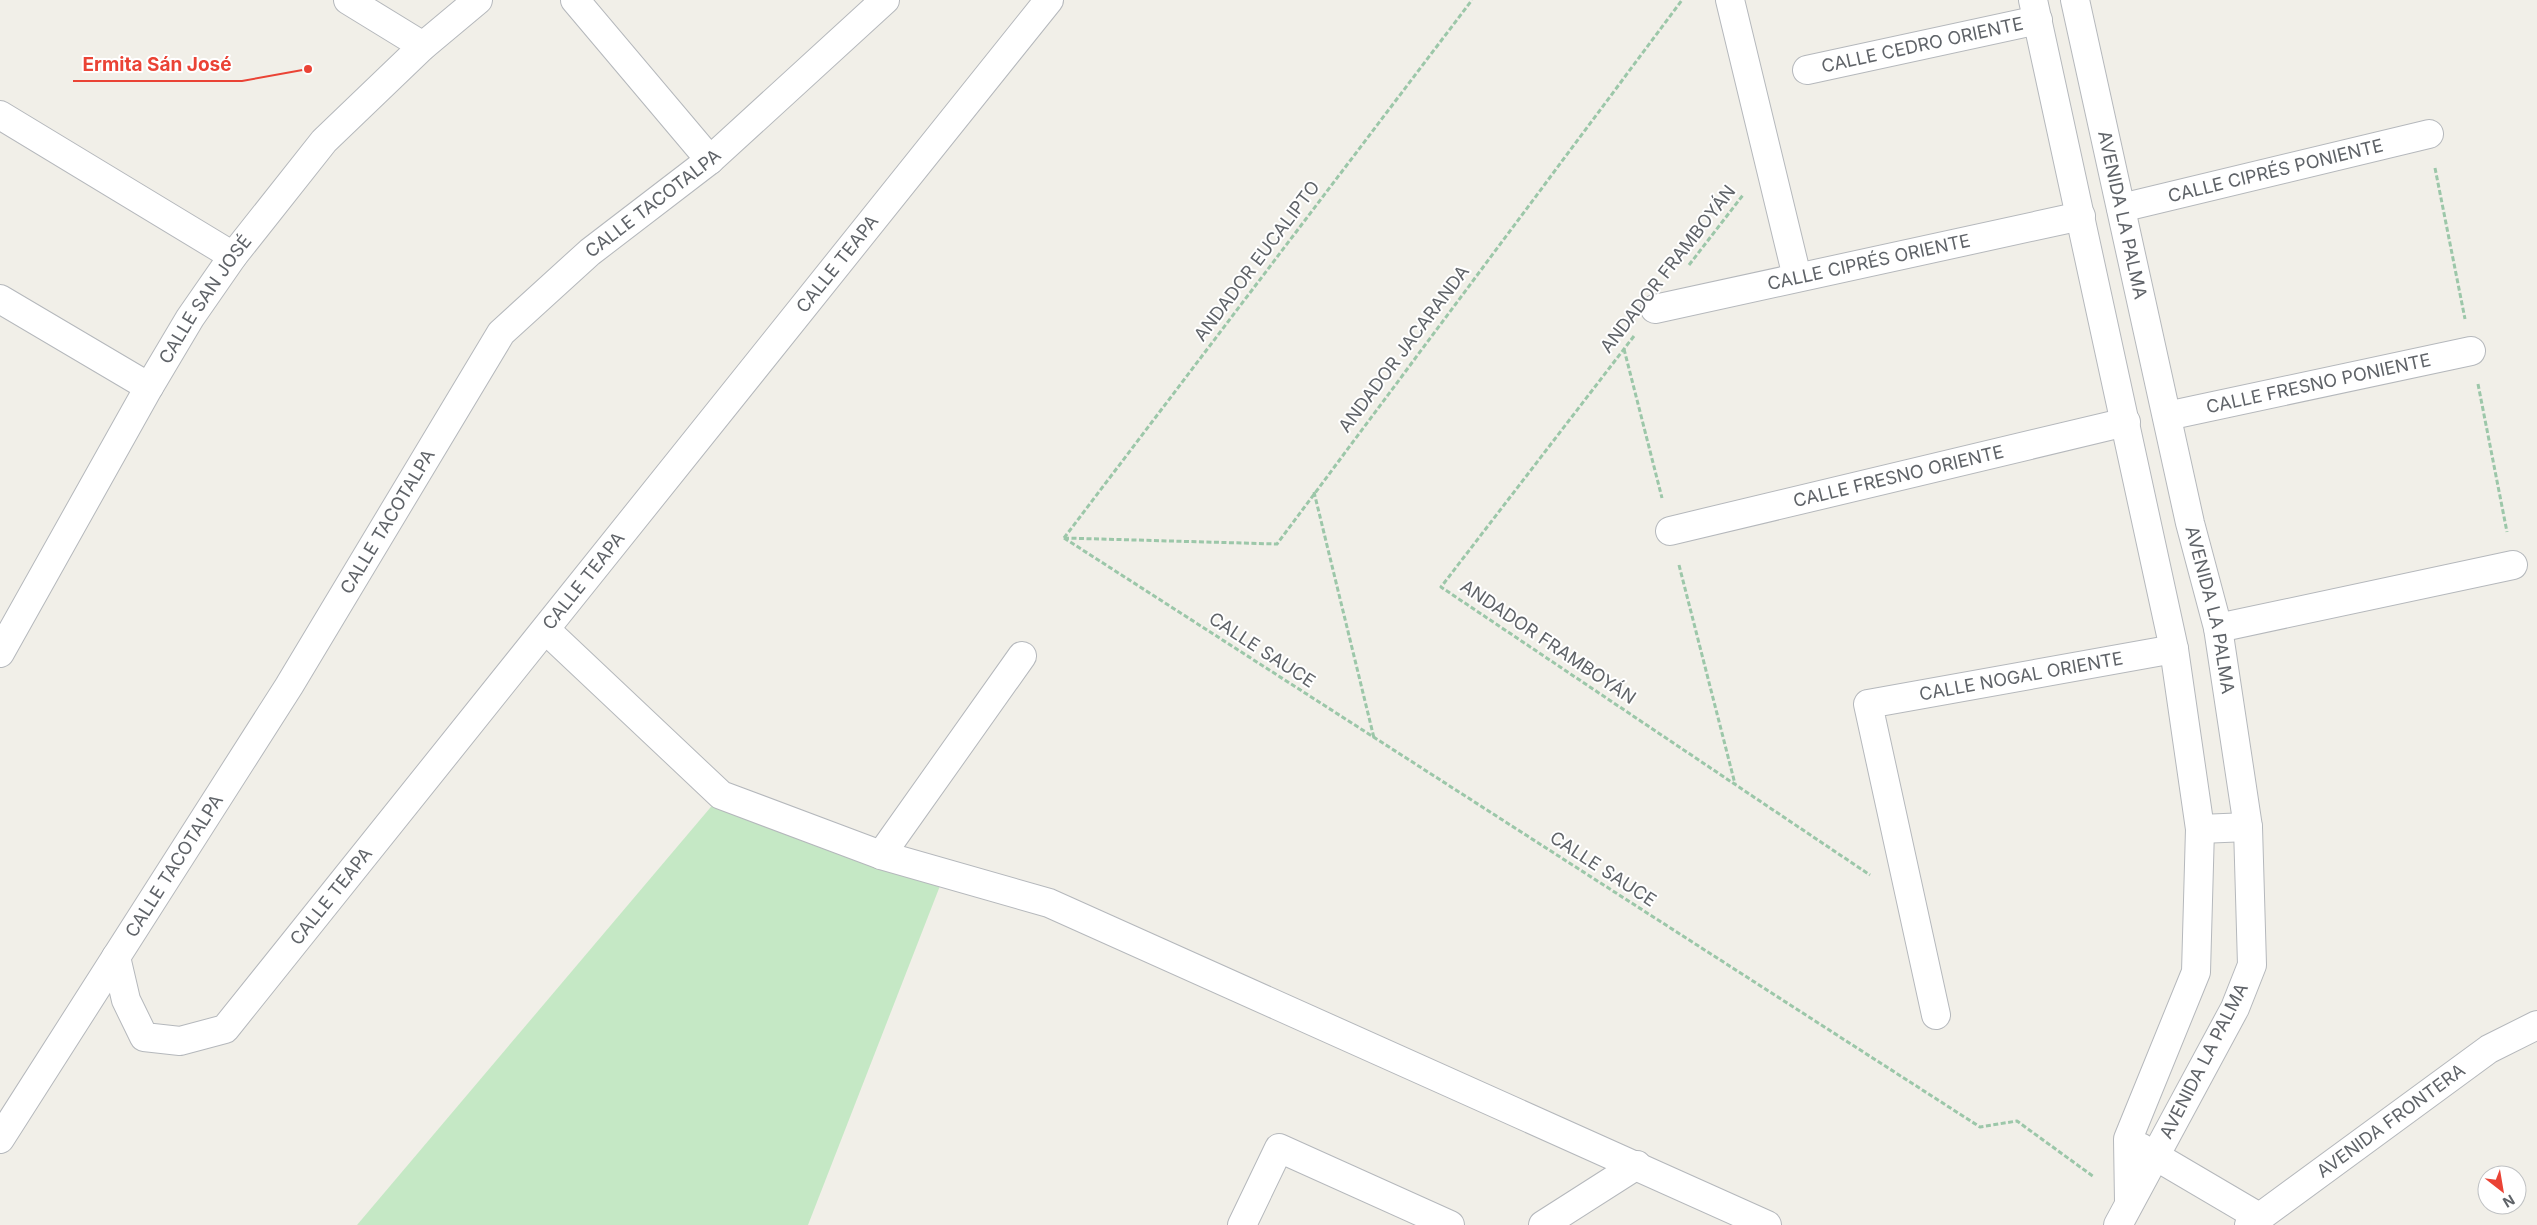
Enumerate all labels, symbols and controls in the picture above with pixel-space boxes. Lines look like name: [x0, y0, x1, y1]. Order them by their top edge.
street label: CALLE CEDRO ORIENTE: [1819, 13, 2025, 77]
callout: Ermita Sán José: [73, 47, 242, 81]
text: Ermita Sán José: [82, 53, 232, 76]
street label: AVENIDA LA PALMA: [2094, 129, 2151, 301]
street label: CALLE CIPRÉS PONIENTE: [2166, 134, 2385, 206]
street label: CALLE TACOTALPA: [581, 145, 725, 262]
street label: ANDADOR EUCALIPTO: [1190, 177, 1324, 345]
street label: ANDADOR FRAMBOYÁN: [1595, 180, 1740, 357]
street label: CALLE TEAPA: [792, 211, 882, 317]
street label: CALLE CIPRÉS ORIENTE: [1765, 229, 1972, 294]
street label: CALLE SAN JOSÉ: [154, 230, 256, 367]
street label: ANDADOR JACARANDA: [1334, 261, 1473, 436]
street label: CALLE FRESNO PONIENTE: [2204, 349, 2433, 417]
street label: CALLE FRESNO ORIENTE: [1791, 441, 2006, 511]
street label: CALLE TACOTALPA: [336, 445, 439, 598]
street label: AVENIDA LA PALMA: [2181, 524, 2239, 696]
street label: CALLE TEAPA: [538, 528, 629, 634]
street label: ANDADOR FRAMBOYÁN: [1457, 574, 1640, 708]
street label: CALLE SAUCE: [1205, 607, 1319, 692]
street label: CALLE NOGAL ORIENTE: [1918, 647, 2125, 705]
street label: CALLE TACOTALPA: [121, 790, 227, 941]
street label: CALLE SAUCE: [1546, 826, 1660, 911]
street label: CALLE TEAPA: [285, 843, 376, 949]
street label: AVENIDA LA PALMA: [2155, 979, 2252, 1142]
street label: AVENIDA FRONTERA: [2312, 1059, 2469, 1182]
north arrow: [2477, 1165, 2527, 1215]
text: N: [2500, 1192, 2518, 1212]

